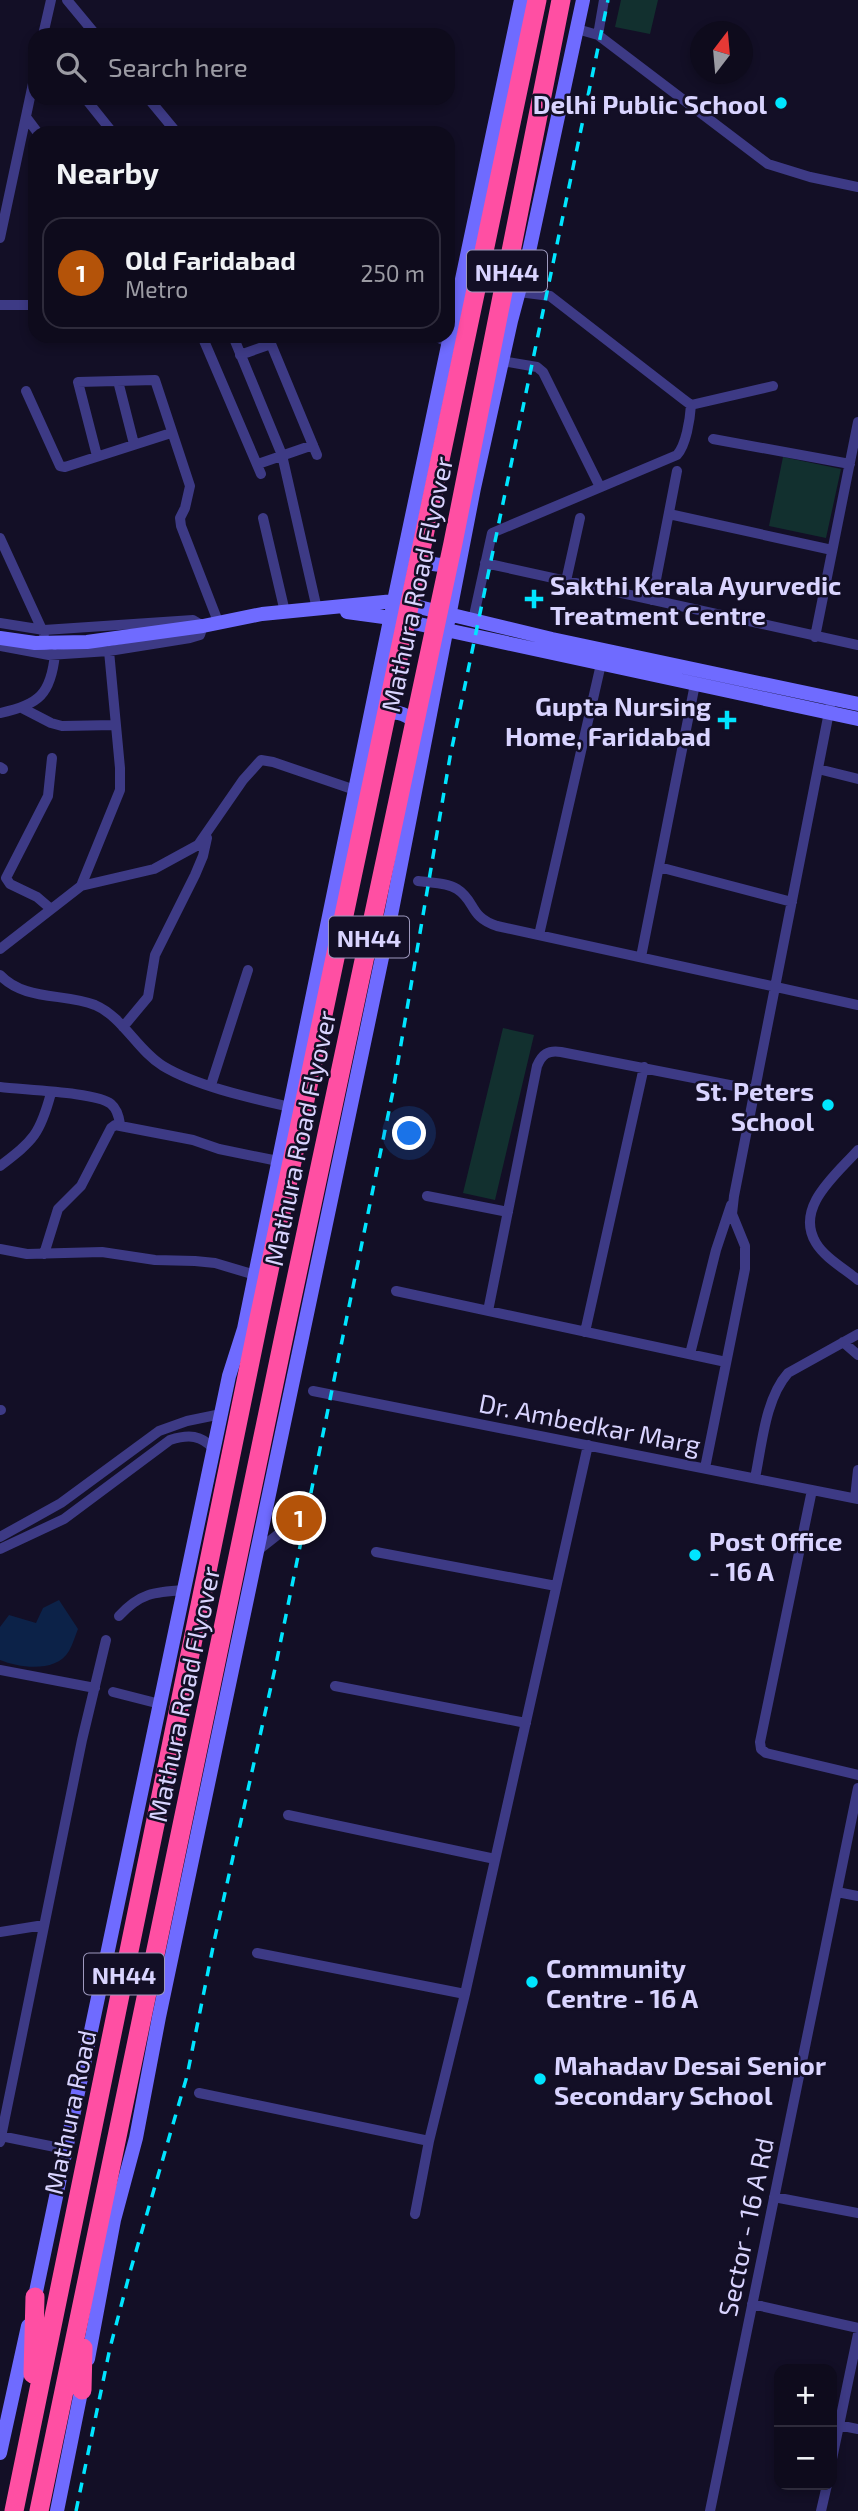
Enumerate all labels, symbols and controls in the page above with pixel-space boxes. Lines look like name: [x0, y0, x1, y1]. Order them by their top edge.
north arrow: [690, 21, 753, 84]
search box: [28, 28, 455, 105]
icon: search: [52, 48, 90, 86]
text: Search here: [108, 51, 248, 82]
place label: Delhi Public School: [533, 88, 767, 119]
marker: Delhi Public School: [773, 95, 789, 111]
text: Nearby: [56, 154, 159, 190]
text: Old Faridabad: [125, 244, 296, 275]
road number: NH44: [467, 250, 547, 292]
text: 1: [76, 259, 86, 287]
text: 250 m: [361, 259, 425, 287]
text: Metro: [125, 275, 188, 303]
street label: Mathura Road Flyover: [374, 453, 458, 715]
place label: Sakthi Kerala Ayurvedic Treatment Centre: [550, 569, 841, 630]
marker: Sakthi Kerala Ayurvedic Treatment Centre: [524, 589, 544, 609]
place label: Gupta Nursing Home, Faridabad: [505, 690, 711, 751]
marker: Gupta Nursing Home, Faridabad: [717, 710, 737, 730]
road number: NH44: [329, 917, 409, 958]
street label: Mathura Road Flyover: [257, 1007, 341, 1269]
place label: St. Peters School: [695, 1075, 814, 1136]
marker: St. Peters School: [820, 1097, 836, 1113]
your location: [392, 1116, 426, 1150]
street label: Dr. Ambedkar Marg: [477, 1386, 703, 1460]
pin: 1: [276, 1492, 322, 1544]
place label: Post Office - 16 A: [709, 1525, 842, 1586]
marker: Post Office - 16 A: [687, 1547, 703, 1563]
street label: Mathura Road Flyover: [141, 1563, 225, 1825]
place label: Community Centre - 16 A: [546, 1952, 698, 2013]
road number: NH44: [84, 1954, 164, 1994]
marker: Community Centre - 16 A: [524, 1974, 540, 1990]
street label: Mathura Road: [36, 2027, 102, 2197]
place label: Mahadav Desai Senior Secondary School: [554, 2049, 826, 2111]
marker: Mahadav Desai Senior Secondary School: [532, 2071, 548, 2087]
street label: Sector - 16 A Rd: [711, 2135, 779, 2319]
map controls: [774, 2364, 837, 2490]
button: +: [774, 2364, 837, 2427]
button: −: [774, 2427, 837, 2490]

